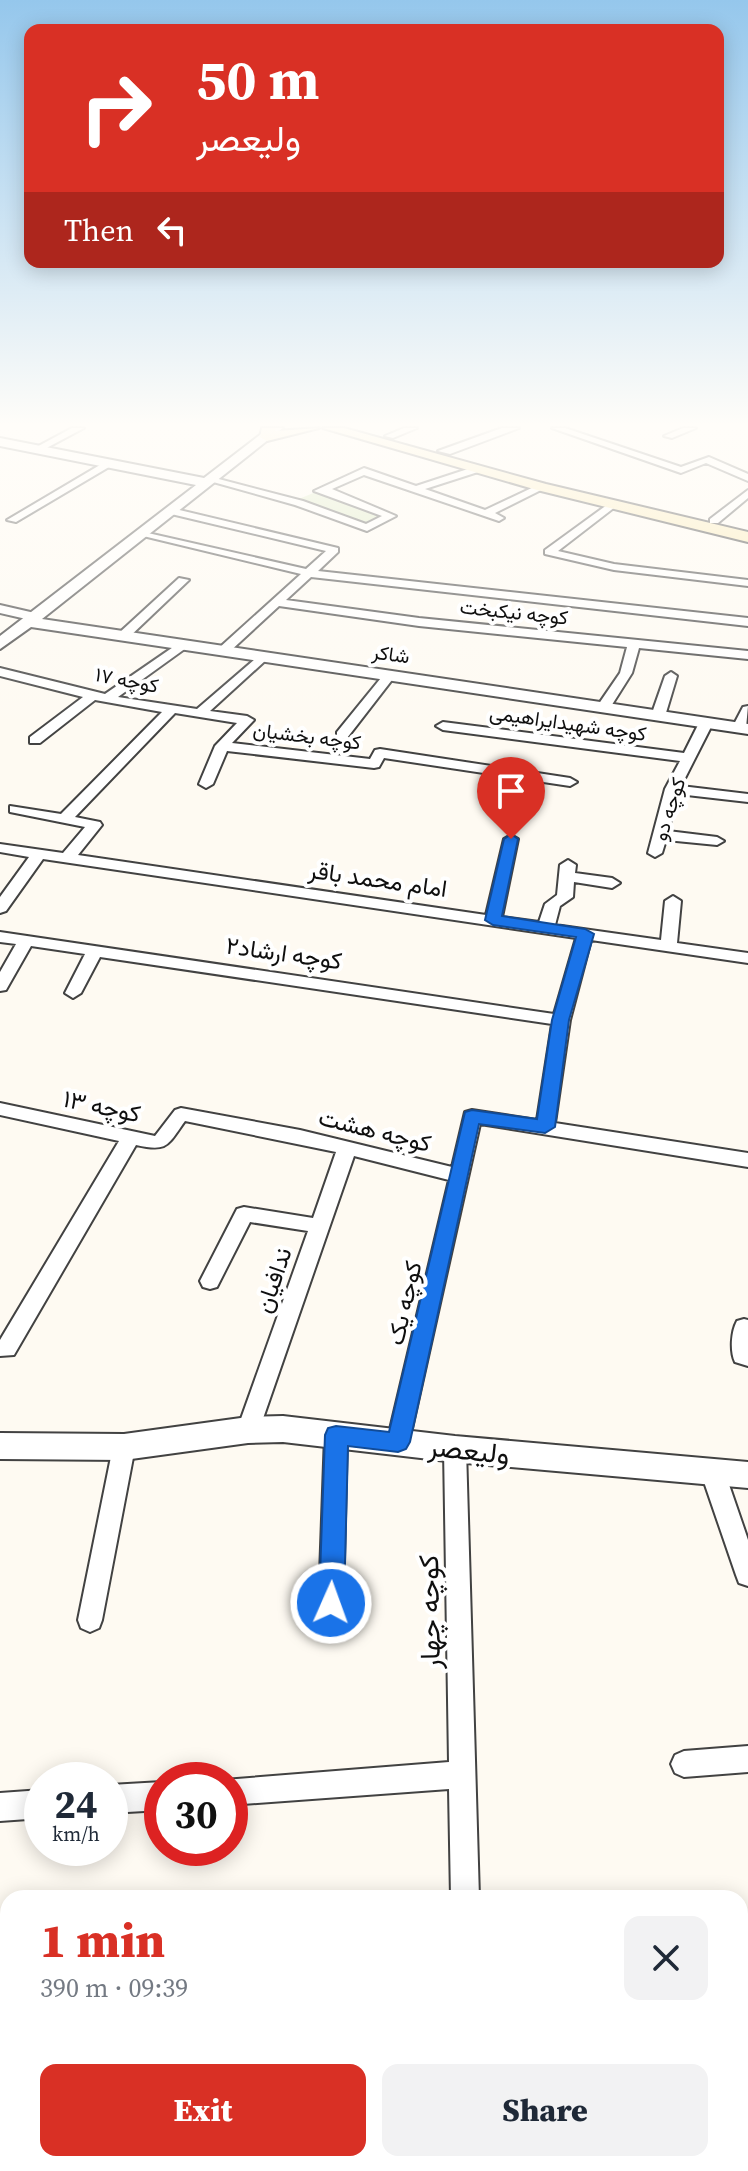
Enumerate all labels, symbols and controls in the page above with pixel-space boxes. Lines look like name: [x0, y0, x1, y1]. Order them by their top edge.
text: 50 m: [196, 41, 319, 118]
icon: right: [64, 56, 168, 160]
text: ولیعصر: [196, 114, 301, 163]
icon: left: [150, 208, 194, 252]
text: Then: [64, 210, 134, 251]
street label: کوچه نیکبخت: [459, 592, 570, 632]
street label: شاکر: [369, 637, 412, 670]
street label: کوچه ۱۷: [93, 660, 161, 700]
street label: کوچه شهیدایراهیمی: [488, 698, 648, 748]
street label: کوچه بخشیان: [251, 715, 363, 757]
pin: [477, 757, 545, 839]
icon: arrive: [489, 769, 533, 813]
street label: کوچه دو: [646, 774, 692, 844]
street label: امام محمد باقر: [306, 853, 449, 905]
street label: کوچه ارشاد۲: [224, 929, 344, 977]
street label: کوچه ۱۳: [60, 1082, 144, 1130]
street label: کوچه هشت: [315, 1100, 435, 1160]
street label: ندافیان: [246, 1243, 300, 1317]
street label: کوچه یک: [378, 1258, 430, 1348]
street label: ولیعصر: [425, 1427, 512, 1473]
street label: کوچه چهار: [409, 1555, 449, 1670]
position arrow: [289, 1561, 373, 1645]
speed limit sign: 30: [144, 1762, 248, 1866]
text: 24: [54, 1777, 98, 1831]
text: km/h: [52, 1820, 100, 1848]
text: 1 min: [40, 1907, 165, 1973]
button: close: [624, 1916, 708, 2000]
text: 390 m · 09:39: [40, 1970, 188, 2006]
button: Exit: [40, 2064, 366, 2156]
button: Share: [382, 2064, 708, 2156]

